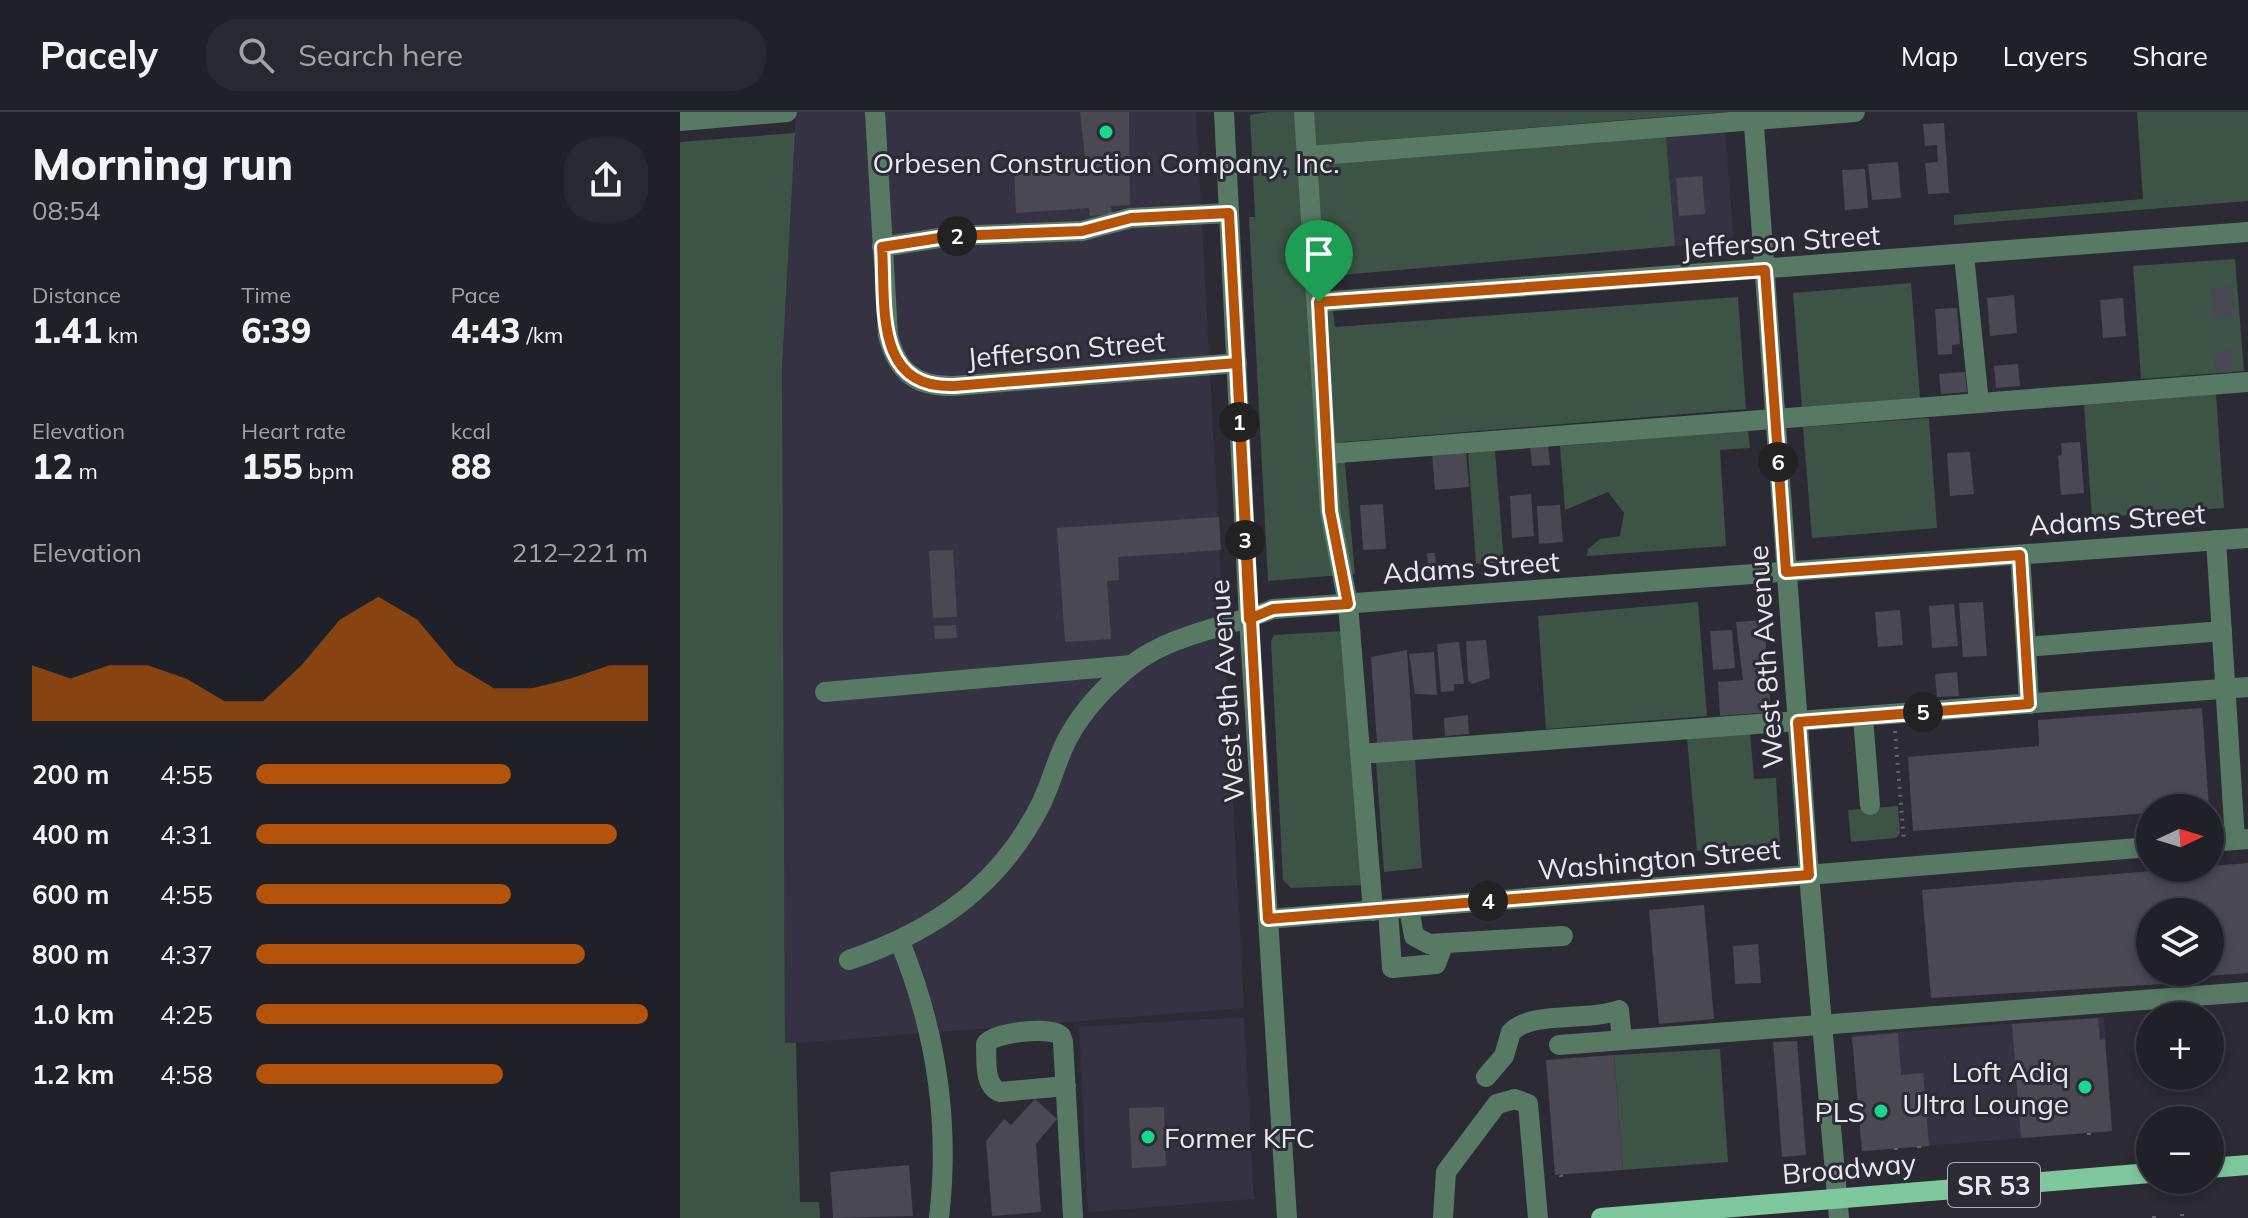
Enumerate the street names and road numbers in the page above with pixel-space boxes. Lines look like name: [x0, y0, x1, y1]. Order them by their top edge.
street label: Jefferson Street: [1681, 217, 1882, 265]
street label: Jefferson Street: [965, 323, 1167, 375]
street label: Adams Street: [2027, 495, 2207, 543]
street label: Adams Street: [1381, 543, 1561, 591]
street label: West 8th Avenue: [1740, 544, 1790, 770]
street label: West 9th Avenue: [1201, 578, 1251, 804]
street label: Washington Street: [1536, 831, 1782, 887]
street label: Broadway: [1781, 1145, 1917, 1191]
road number: SR 53: [1948, 1163, 2040, 1207]

